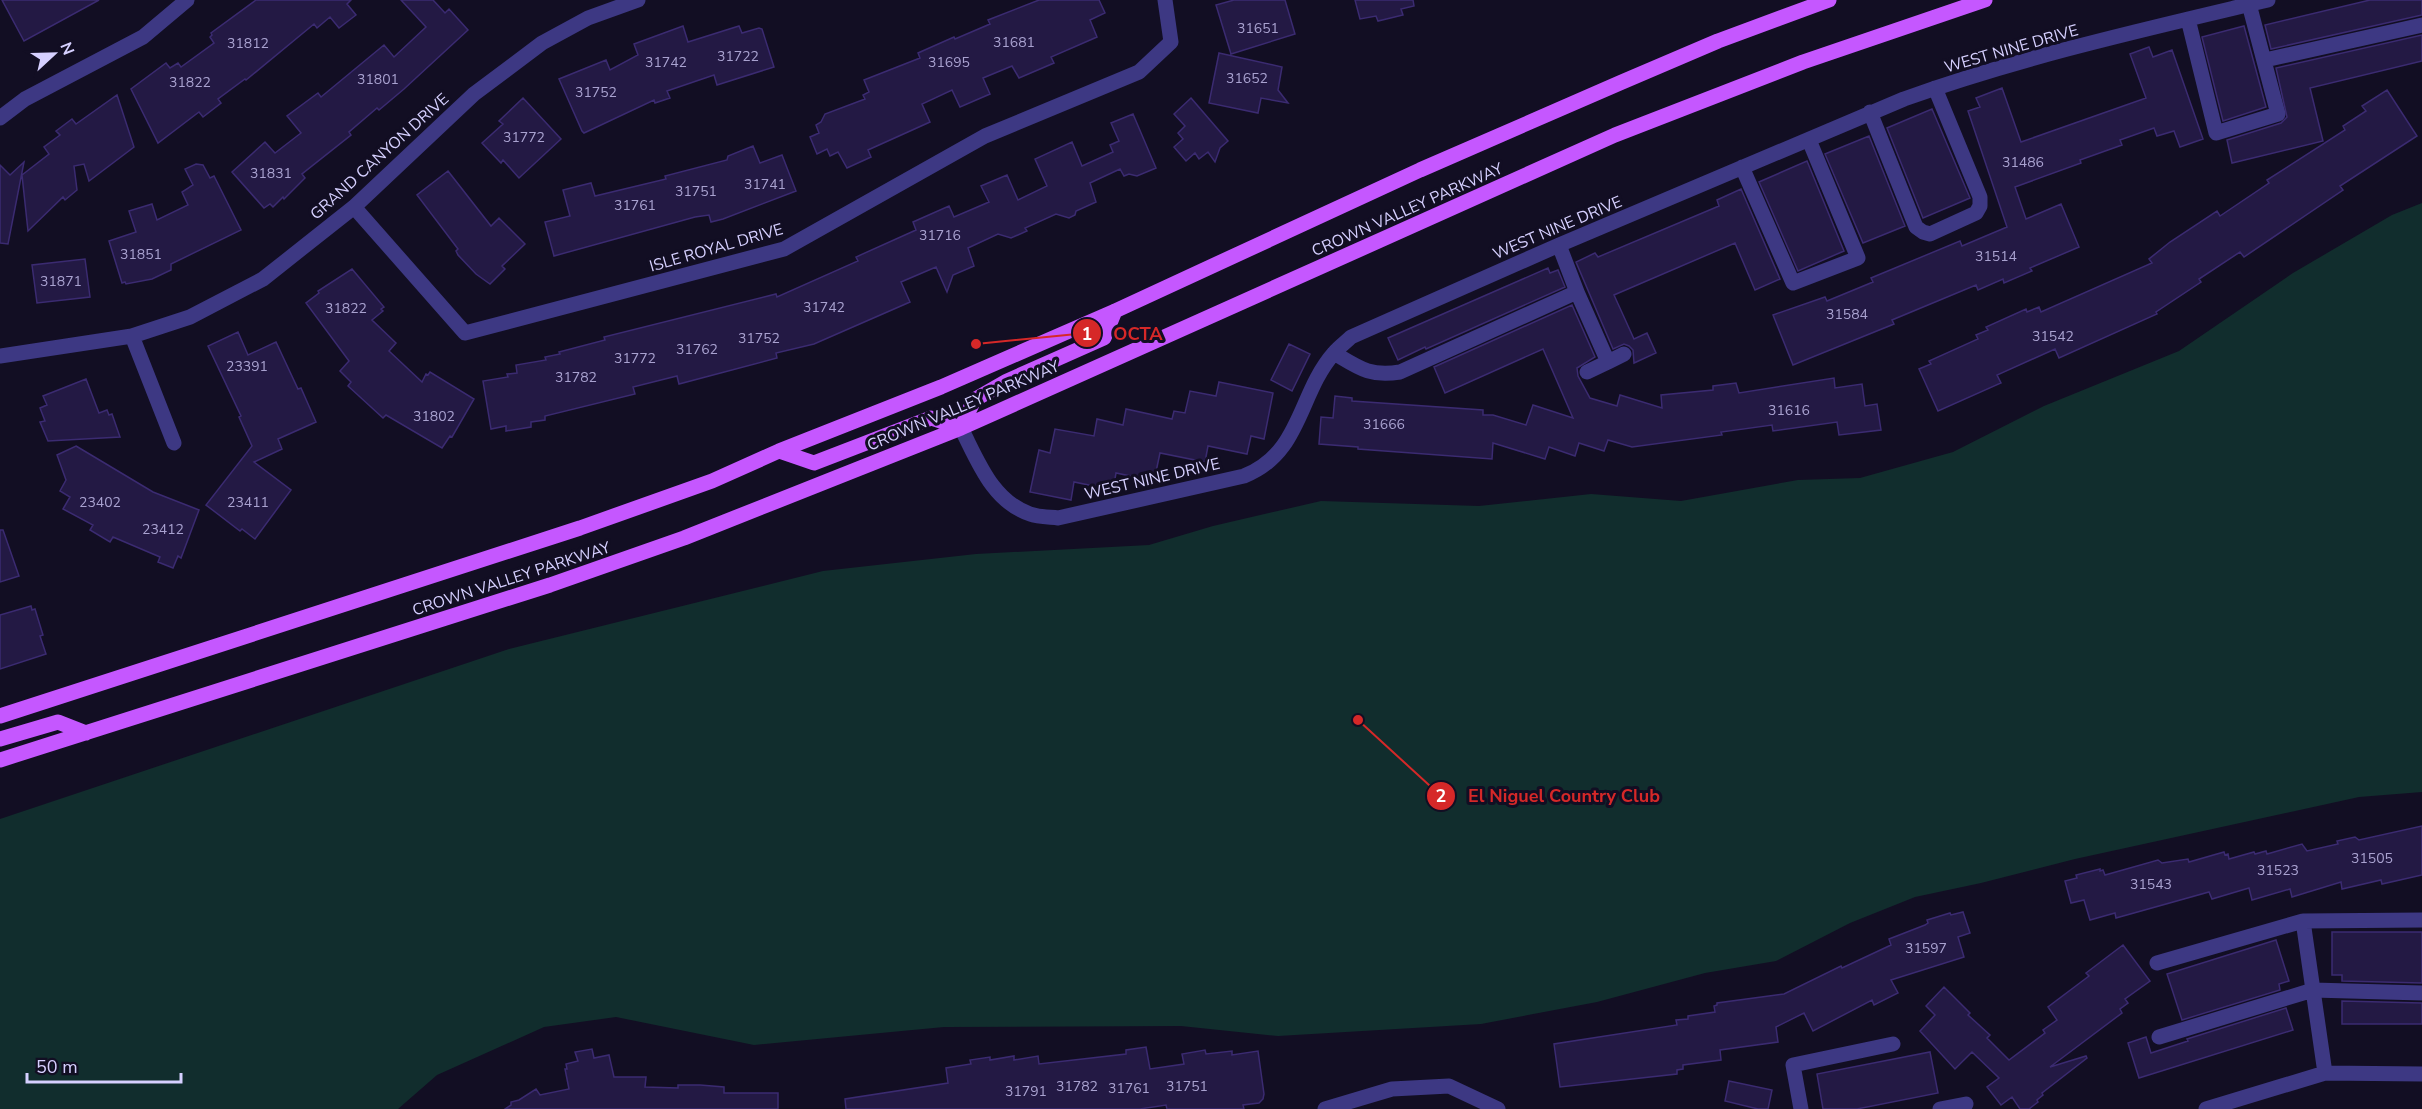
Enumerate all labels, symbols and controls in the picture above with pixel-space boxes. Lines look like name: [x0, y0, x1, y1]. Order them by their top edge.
house number: 31651: [1237, 19, 1279, 38]
street label: WEST NINE DRIVE: [1942, 19, 2081, 79]
north arrow: [24, 24, 84, 84]
house number: 31681: [993, 33, 1035, 52]
house number: 31812: [227, 34, 269, 53]
text: N: [55, 39, 79, 58]
house number: 31722: [717, 47, 759, 66]
house number: 31742: [645, 53, 687, 72]
house number: 31695: [928, 53, 970, 72]
house number: 31652: [1226, 69, 1268, 88]
house number: 31801: [357, 70, 399, 89]
house number: 31822: [169, 73, 211, 92]
house number: 31752: [575, 83, 617, 102]
street label: GRAND CANYON DRIVE: [306, 88, 454, 225]
house number: 31772: [503, 128, 545, 147]
house number: 31486: [2002, 153, 2044, 172]
street label: CROWN VALLEY PARKWAY: [1308, 158, 1507, 262]
house number: 31831: [250, 164, 292, 183]
house number: 31741: [744, 175, 786, 194]
house number: 31751: [675, 182, 717, 201]
street label: WEST NINE DRIVE: [1489, 191, 1625, 265]
house number: 31761: [614, 196, 656, 215]
street label: ISLE ROYAL DRIVE: [647, 218, 786, 278]
house number: 31716: [919, 226, 961, 245]
house number: 31851: [120, 245, 162, 264]
house number: 31514: [1975, 247, 2017, 266]
house number: 31871: [40, 272, 82, 291]
house number: 31742: [803, 298, 845, 317]
house number: 31822: [325, 299, 367, 318]
house number: 31584: [1826, 305, 1868, 324]
callout: OCTA: [1072, 315, 1175, 351]
text: 1: [1082, 322, 1092, 346]
text: OCTA: [1113, 322, 1163, 346]
house number: 31542: [2032, 327, 2074, 346]
house number: 31752: [738, 329, 780, 348]
house number: 31762: [676, 340, 718, 359]
house number: 31772: [614, 349, 656, 368]
street label: CROWN VALLEY PARKWAY: [864, 355, 1063, 456]
house number: 23391: [226, 357, 268, 376]
house number: 31782: [555, 368, 597, 387]
house number: 31616: [1768, 401, 1810, 420]
house number: 31802: [413, 407, 455, 426]
house number: 31666: [1363, 415, 1405, 434]
street label: WEST NINE DRIVE: [1082, 453, 1222, 505]
house number: 23402: [79, 493, 121, 512]
house number: 23411: [227, 493, 269, 512]
house number: 23412: [142, 520, 184, 539]
street label: CROWN VALLEY PARKWAY: [409, 536, 614, 621]
callout: El Niguel Country Club: [1426, 778, 1672, 814]
text: 2: [1436, 784, 1446, 808]
text: El Niguel Country Club: [1468, 784, 1660, 808]
house number: 31505: [2351, 849, 2393, 868]
house number: 31523: [2257, 861, 2299, 880]
house number: 31543: [2130, 875, 2172, 894]
house number: 31597: [1905, 939, 1947, 958]
scale bar: [27, 1046, 182, 1084]
text: 50 m: [36, 1055, 78, 1079]
house number: 31782: [1056, 1077, 1098, 1096]
house number: 31751: [1166, 1077, 1208, 1096]
house number: 31761: [1108, 1079, 1150, 1098]
house number: 31791: [1005, 1082, 1047, 1101]

